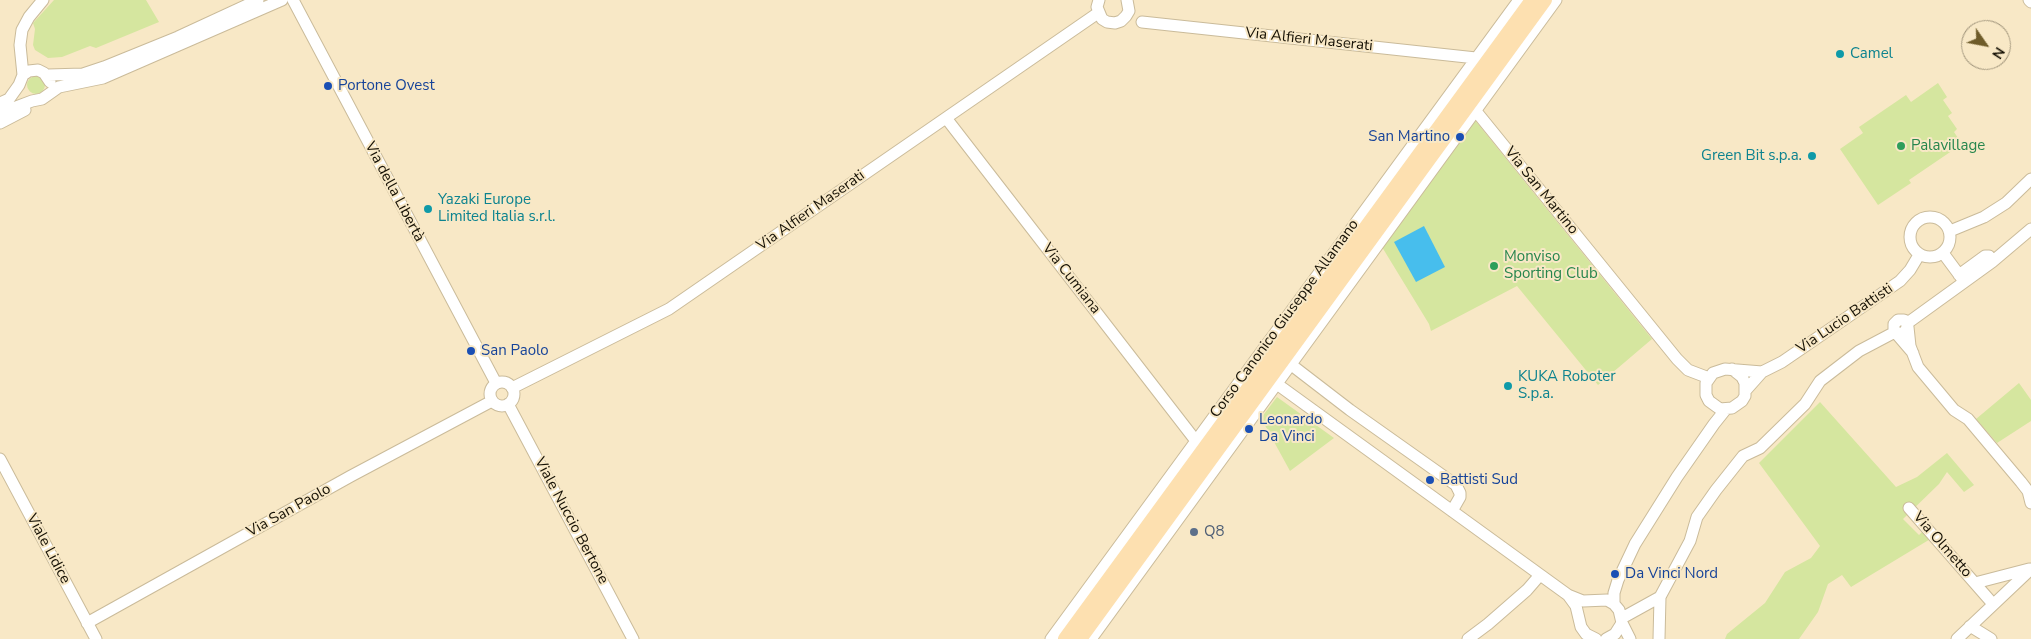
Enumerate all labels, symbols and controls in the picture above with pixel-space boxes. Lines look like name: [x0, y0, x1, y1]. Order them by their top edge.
north arrow: [1961, 20, 2011, 70]
street label: Via Alfieri Maserati: [1244, 24, 1374, 56]
text: N: [1987, 43, 2009, 62]
place label: Camel: [1850, 45, 1893, 63]
marker: Camel: [1834, 48, 1846, 60]
place label: Portone Ovest: [338, 77, 435, 95]
marker: Portone Ovest: [322, 80, 334, 92]
place label: San Martino: [1368, 128, 1450, 146]
marker: San Martino: [1454, 131, 1466, 143]
place label: Palavillage: [1911, 137, 1985, 155]
street label: Via della Libertà: [360, 139, 428, 245]
marker: Palavillage: [1895, 140, 1907, 152]
street label: Via San Martino: [1500, 144, 1582, 238]
place label: Green Bit s.p.a.: [1701, 147, 1802, 165]
marker: Green Bit s.p.a.: [1806, 150, 1818, 162]
street label: Via Alfieri Maserati: [753, 167, 869, 255]
place label: Yazaki Europe Limited Italia s.r.l.: [438, 191, 556, 226]
marker: Yazaki Europe Limited Italia s.r.l.: [422, 203, 434, 215]
street label: Corso Canonico Giuseppe Allamano: [1207, 216, 1363, 422]
street label: Via Cumiana: [1038, 240, 1104, 318]
place label: Monviso Sporting Club: [1504, 248, 1598, 283]
marker: Monviso Sporting Club: [1488, 260, 1500, 272]
street label: Via Lucio Battisti: [1793, 280, 1897, 358]
place label: San Paolo: [481, 342, 549, 360]
marker: San Paolo: [465, 345, 477, 357]
place label: KUKA Roboter S.p.a.: [1518, 368, 1616, 403]
marker: KUKA Roboter S.p.a.: [1502, 380, 1514, 392]
place label: Leonardo Da Vinci: [1259, 411, 1322, 446]
marker: Leonardo Da Vinci: [1243, 423, 1255, 435]
street label: Viale Nuccio Bertone: [530, 455, 612, 587]
place label: Battisti Sud: [1440, 471, 1518, 489]
marker: Battisti Sud: [1424, 474, 1436, 486]
street label: Via San Paolo: [244, 481, 334, 541]
street label: Via Olmetto: [1909, 509, 1975, 581]
street label: Viale Lidice: [22, 511, 74, 587]
place label: Q8: [1204, 523, 1225, 541]
marker: Q8: [1188, 526, 1200, 538]
place label: Da Vinci Nord: [1625, 565, 1718, 583]
marker: Da Vinci Nord: [1609, 568, 1621, 580]

